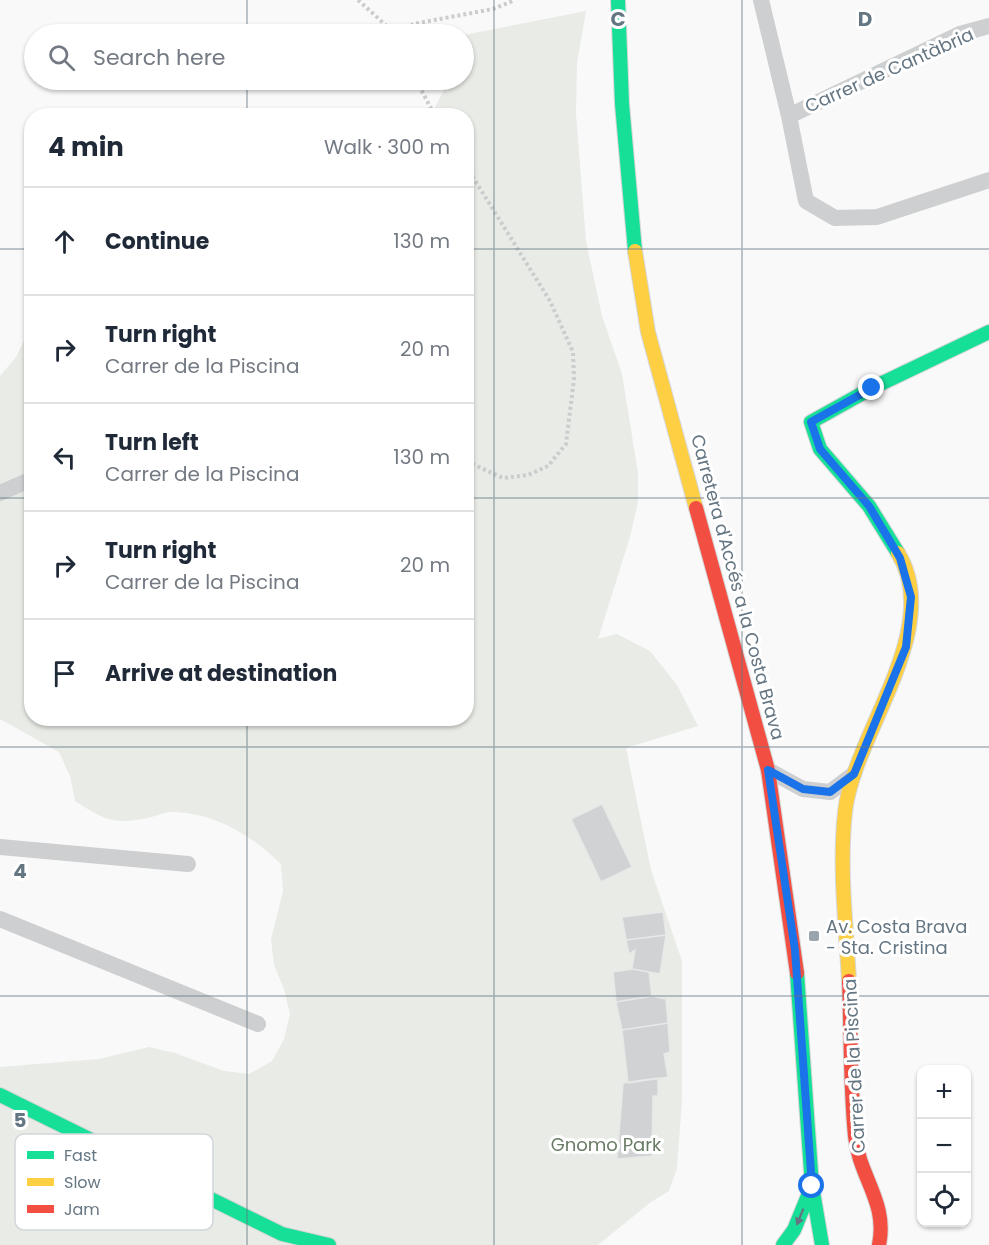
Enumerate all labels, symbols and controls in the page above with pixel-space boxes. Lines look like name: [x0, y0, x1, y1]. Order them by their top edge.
text: C: [610, 5, 626, 33]
text: D: [858, 5, 872, 33]
street label: Carrer de Cantàbria: [801, 22, 977, 118]
search box: [24, 24, 474, 90]
icon: search: [45, 41, 78, 74]
text: Search here: [93, 42, 226, 73]
text: 4 min: [48, 129, 124, 165]
text: Walk · 300 m: [324, 133, 450, 161]
icon: ahead: [48, 225, 81, 258]
text: Continue: [105, 226, 209, 257]
text: 130 m: [393, 227, 450, 255]
text: Turn right: [105, 319, 216, 350]
icon: right: [48, 333, 81, 366]
text: 20 m: [400, 335, 450, 363]
text: Carrer de la Piscina: [105, 352, 299, 380]
route end: [858, 374, 884, 400]
text: Turn left: [105, 427, 199, 458]
street label: Carretera d'Accés a la Costa Brava: [685, 431, 791, 743]
icon: left: [48, 441, 81, 474]
text: 130 m: [393, 443, 450, 471]
text: Carrer de la Piscina: [105, 460, 299, 488]
text: Turn right: [105, 535, 216, 566]
icon: right: [48, 549, 81, 582]
text: 20 m: [400, 551, 450, 579]
text: Carrer de la Piscina: [105, 568, 299, 596]
icon: arrive: [48, 657, 81, 690]
text: Arrive at destination: [105, 658, 337, 689]
text: 4: [13, 857, 27, 885]
place label: Av. Costa Brava - Sta. Cristina: [826, 914, 967, 960]
marker: Av. Costa Brava - Sta. Cristina: [807, 929, 821, 943]
street label: Carrer de la Piscina: [837, 978, 871, 1154]
map controls: [917, 1065, 971, 1227]
button: +: [917, 1065, 971, 1119]
text: 5: [14, 1106, 27, 1134]
button: −: [917, 1119, 971, 1173]
park label: Gnomo Park: [551, 1132, 662, 1157]
legend: [15, 1134, 213, 1230]
text: Fast: [64, 1144, 97, 1167]
text: Slow: [64, 1171, 101, 1194]
route start: [798, 1172, 824, 1198]
button: locate: [917, 1173, 971, 1227]
text: Jam: [64, 1198, 100, 1221]
one-way arrow: [795, 1208, 804, 1225]

